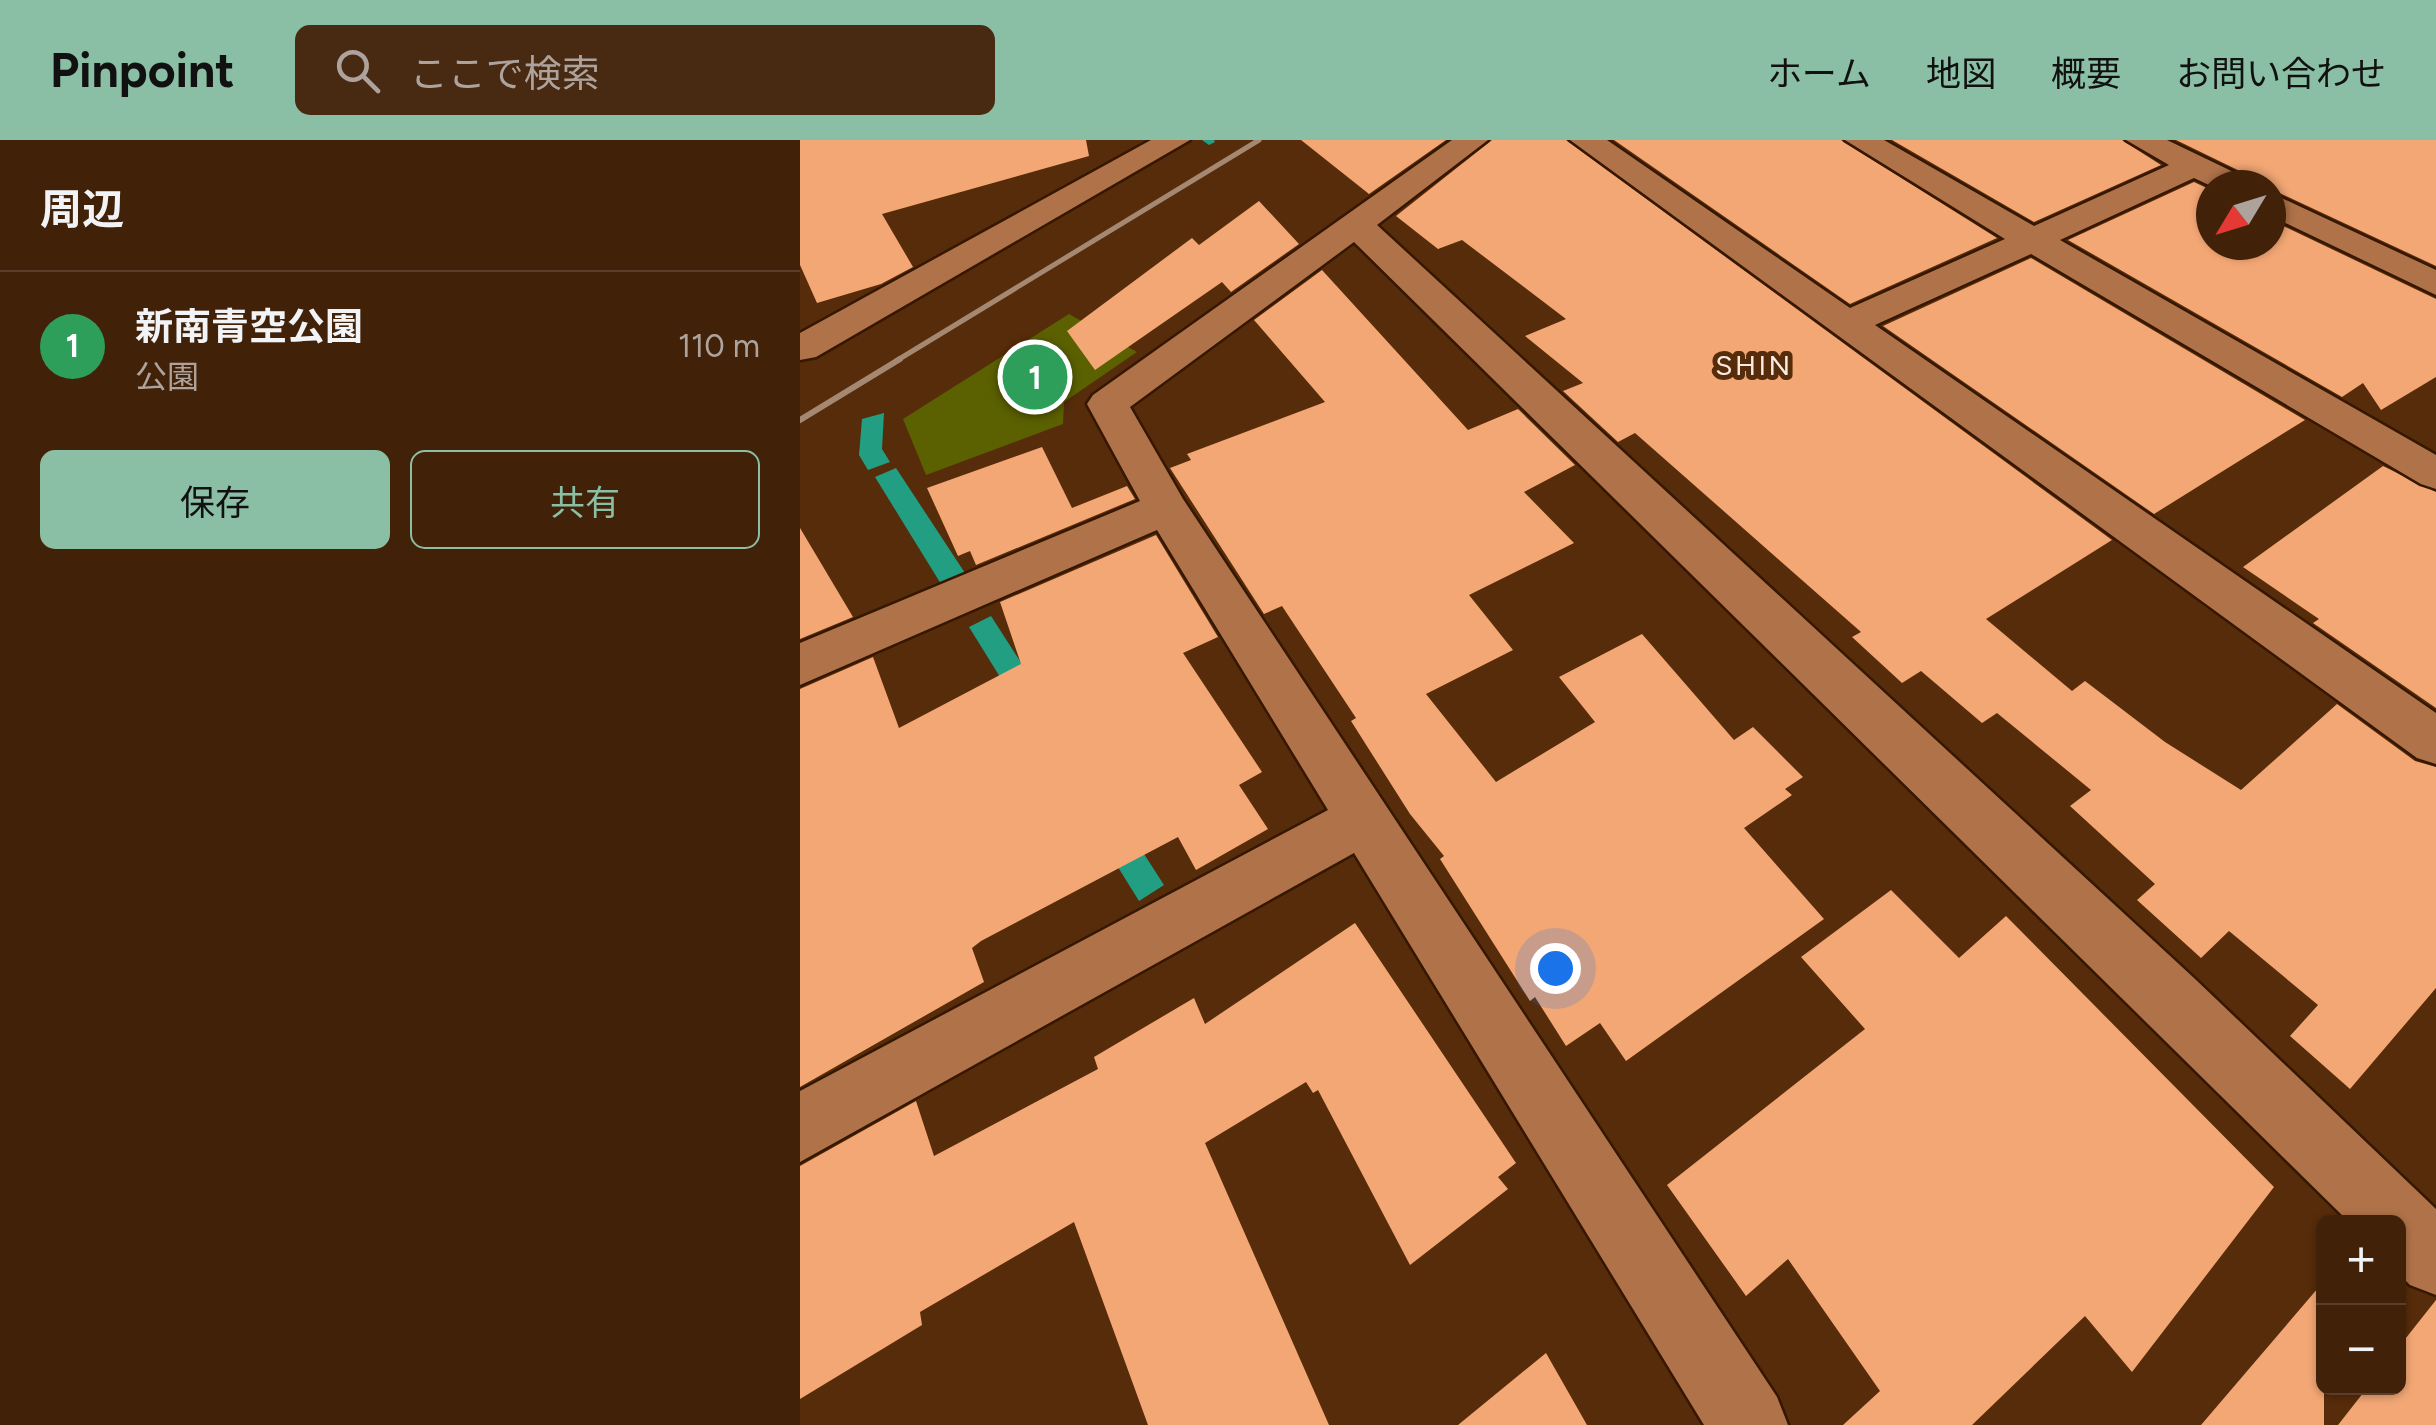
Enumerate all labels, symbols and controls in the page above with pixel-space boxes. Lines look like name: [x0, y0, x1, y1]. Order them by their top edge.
search box: [295, 25, 995, 115]
text: Pinpoint: [50, 41, 235, 99]
icon: search: [330, 43, 385, 98]
text: ここで検索: [410, 51, 600, 97]
text: ホーム: [1767, 53, 1871, 95]
text: 地図: [1926, 53, 1996, 95]
text: 概要: [2051, 53, 2121, 95]
text: お問い合わせ: [2176, 53, 2386, 95]
north arrow: [2196, 170, 2286, 260]
text: 周辺: [40, 184, 124, 235]
text: 新南青空公園: [135, 304, 363, 350]
text: 1: [66, 327, 79, 365]
text: 110 m: [678, 327, 760, 365]
pin: 1: [1002, 340, 1068, 414]
district label: SHIN: [1715, 348, 1793, 382]
text: 公園: [135, 358, 199, 396]
button: 保存: [40, 450, 390, 549]
button: 共有: [410, 450, 760, 549]
your location: [1530, 943, 1581, 994]
map controls: [2316, 1215, 2406, 1395]
button: +: [2316, 1215, 2406, 1305]
button: −: [2316, 1305, 2406, 1395]

